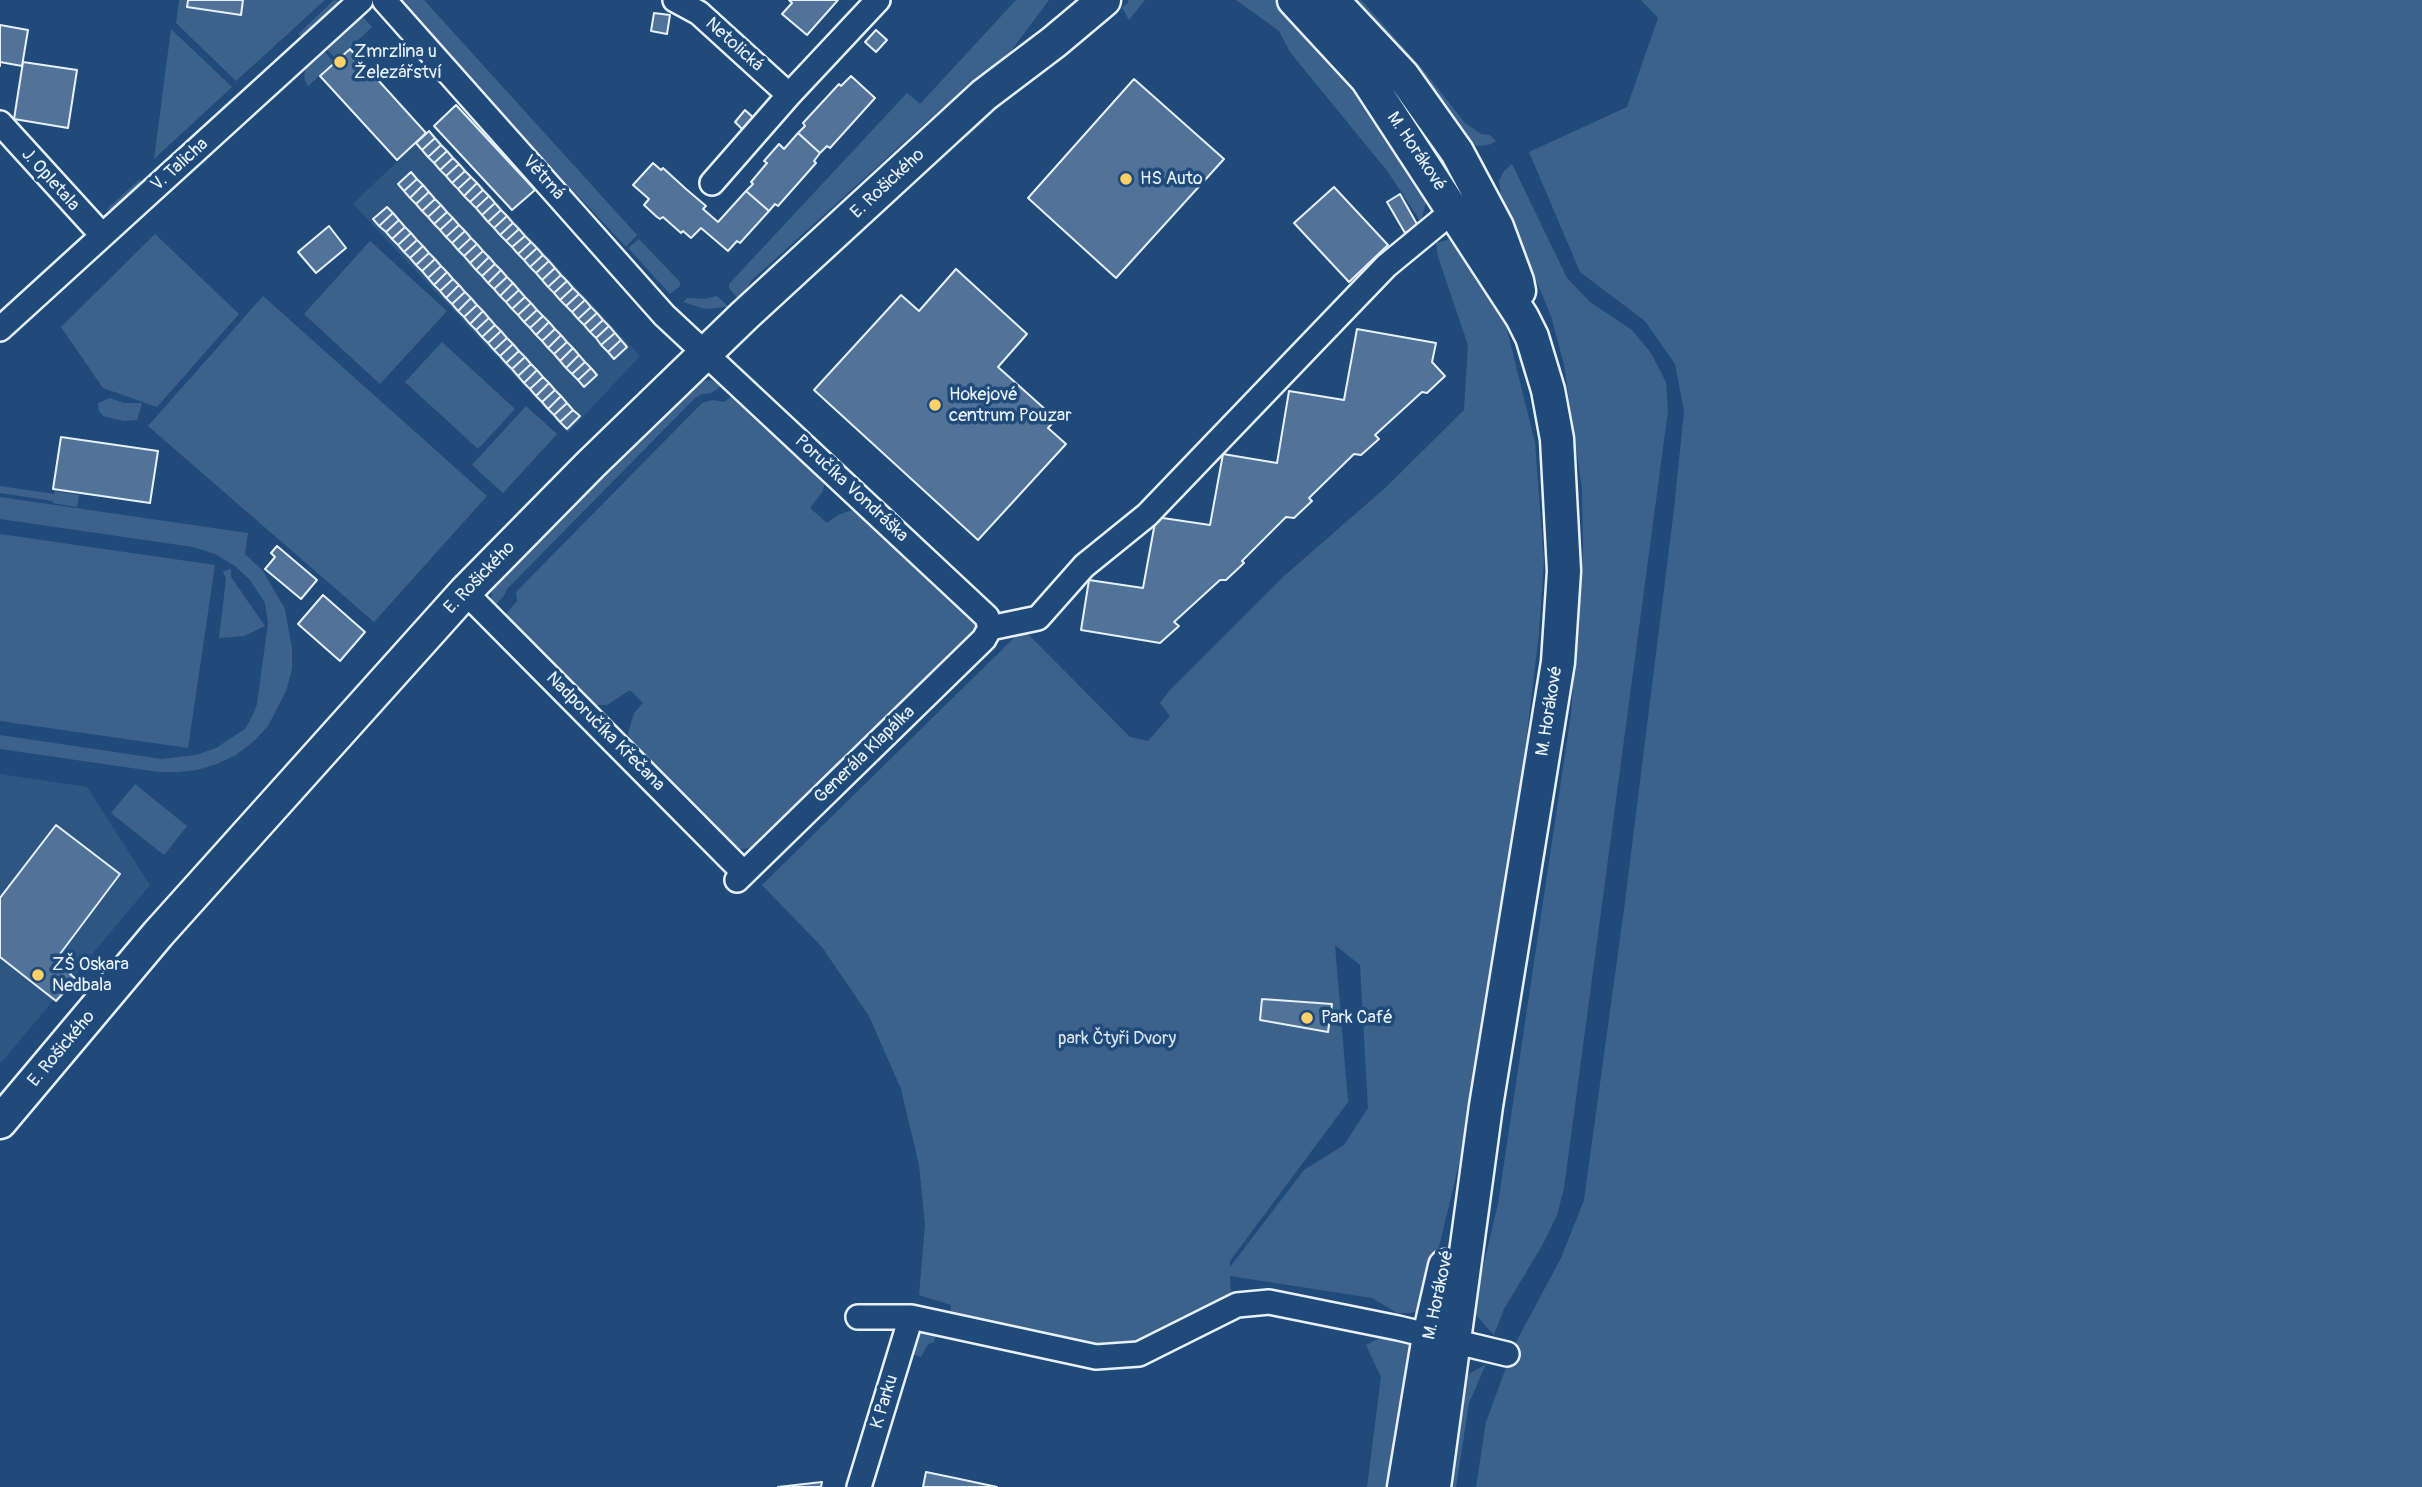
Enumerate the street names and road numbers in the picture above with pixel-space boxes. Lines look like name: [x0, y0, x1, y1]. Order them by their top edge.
street label: Netolická: [701, 13, 767, 77]
street label: M. Horákové: [1382, 108, 1450, 196]
street label: V. Talicha: [147, 134, 213, 196]
street label: J. Opletala: [16, 144, 84, 216]
street label: E. Rošického: [847, 144, 929, 224]
street label: Větrná: [517, 151, 569, 205]
street label: Poručíka Vondráška: [790, 431, 912, 547]
street label: E. Rošického: [440, 537, 520, 619]
street label: M. Horákové: [1532, 664, 1568, 758]
street label: Nadporučíka Křečana: [541, 668, 669, 796]
street label: Generála Klapálka: [810, 702, 920, 808]
street label: E. Rošického: [24, 1006, 100, 1092]
street label: M. Horákové: [1419, 1248, 1459, 1342]
street label: K Parku: [867, 1372, 903, 1432]

